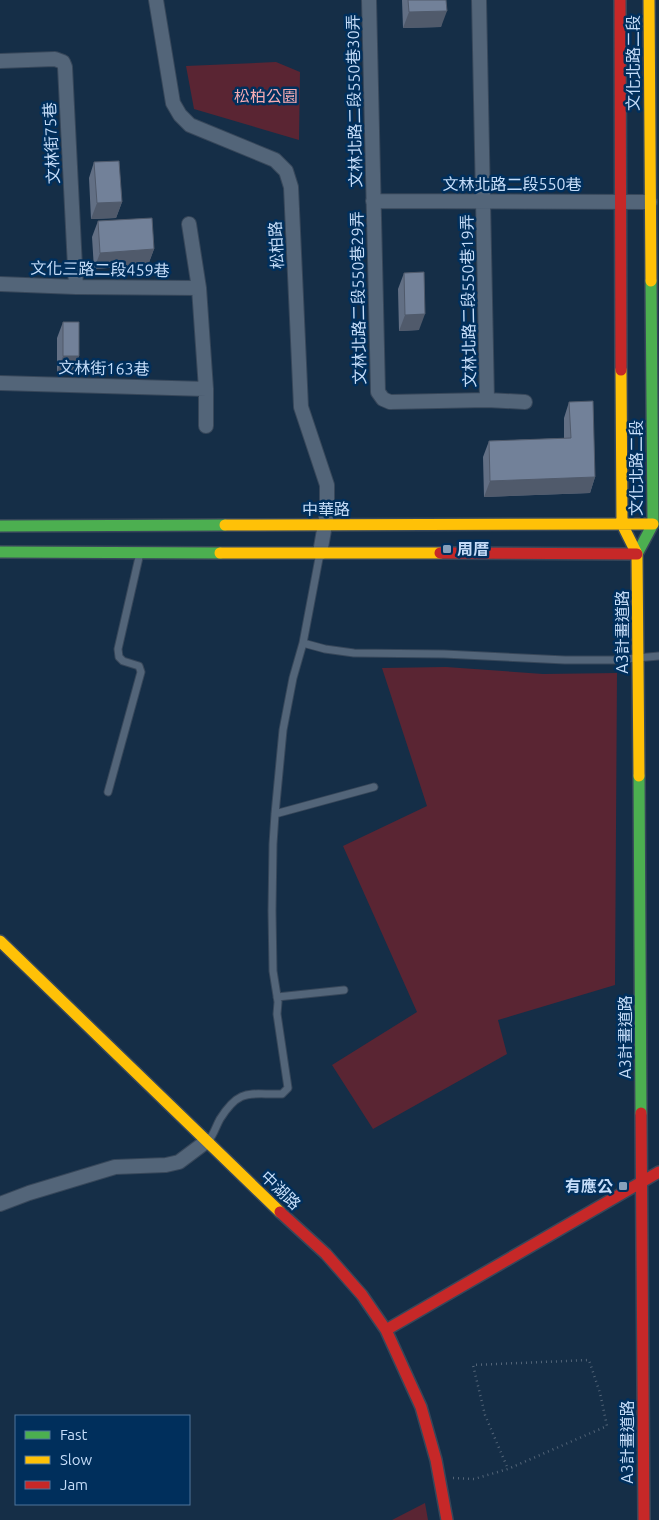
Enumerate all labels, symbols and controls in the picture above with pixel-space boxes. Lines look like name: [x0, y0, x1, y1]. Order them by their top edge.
street label: 文林北路二段550巷30弄: [343, 14, 365, 188]
street label: 文化北路二段: [624, 15, 642, 111]
park label: 松柏公園: [234, 87, 298, 105]
street label: 文林街75巷: [40, 102, 62, 184]
street label: 文林北路二段550巷: [442, 175, 582, 193]
street label: 文林北路二段550巷29弄: [347, 211, 369, 385]
street label: 文林北路二段550巷19弄: [457, 214, 479, 388]
street label: 松柏路: [266, 221, 286, 269]
street label: 文化三路二段459巷: [30, 259, 170, 279]
street label: 文林街163巷: [58, 358, 150, 378]
street label: 文化北路二段: [627, 420, 645, 516]
street label: 中華路: [302, 500, 350, 518]
place label: 周厝: [457, 540, 489, 558]
marker: 周厝: [441, 543, 453, 555]
street label: A3計畫道路: [613, 590, 631, 674]
street label: A3計畫道路: [616, 995, 634, 1079]
street label: 中湖路: [257, 1167, 305, 1213]
place label: 有應公: [565, 1177, 613, 1195]
marker: 有應公: [617, 1180, 629, 1192]
street label: A3計畫道路: [618, 1400, 636, 1484]
legend: [15, 1415, 190, 1505]
text: Fast: [60, 1426, 88, 1443]
text: Slow: [60, 1451, 93, 1468]
text: Jam: [60, 1476, 88, 1493]

